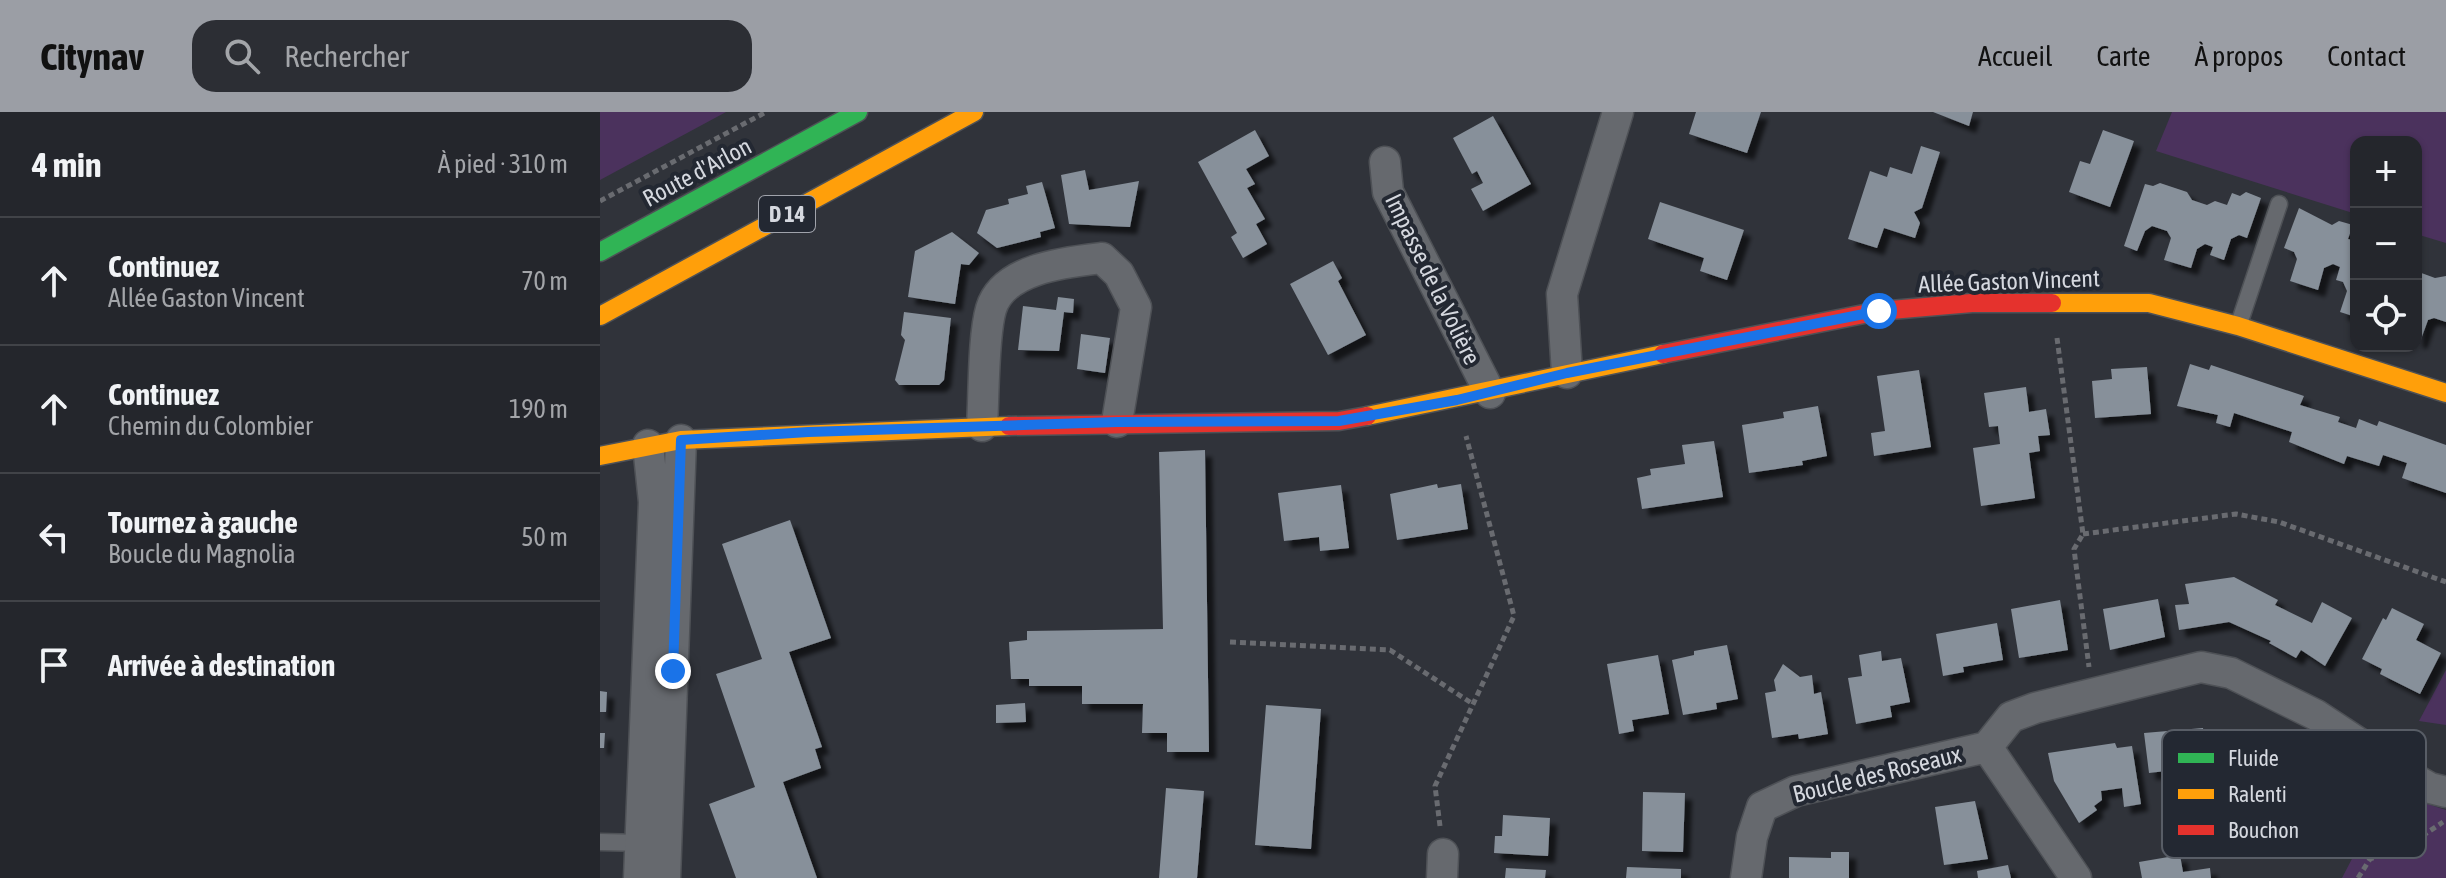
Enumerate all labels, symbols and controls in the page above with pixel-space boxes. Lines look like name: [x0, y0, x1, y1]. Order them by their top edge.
search box: [192, 20, 752, 92]
icon: search: [220, 34, 264, 78]
text: Citynav: [40, 35, 144, 78]
text: Rechercher: [284, 39, 409, 73]
text: Accueil: [1978, 40, 2052, 72]
text: Carte: [2096, 40, 2151, 72]
text: À propos: [2195, 40, 2283, 72]
text: Contact: [2327, 40, 2406, 72]
street label: Route d'Arlon: [638, 132, 756, 212]
map controls: [2350, 136, 2422, 352]
button: +: [2350, 136, 2422, 208]
text: 4 min: [32, 145, 101, 184]
text: À pied · 310 m: [438, 149, 568, 179]
street label: Impasse de la Volière: [1380, 189, 1486, 369]
road number: D 14: [759, 196, 815, 232]
button: −: [2350, 208, 2422, 280]
text: Continuez: [108, 249, 219, 283]
icon: ahead: [32, 259, 76, 303]
street label: Allée Gaston Vincent: [1918, 264, 2100, 298]
text: 70 m: [521, 266, 568, 296]
button: locate: [2350, 280, 2422, 352]
text: Allée Gaston Vincent: [108, 283, 305, 313]
route start: [1861, 293, 1897, 329]
text: Continuez: [108, 377, 219, 411]
icon: ahead: [32, 387, 76, 431]
text: 190 m: [509, 394, 568, 424]
text: Chemin du Colombier: [108, 411, 313, 441]
text: Tournez à gauche: [108, 505, 298, 539]
icon: left: [32, 515, 76, 559]
text: 50 m: [521, 522, 568, 552]
text: Boucle du Magnolia: [108, 539, 296, 569]
icon: arrive: [32, 643, 76, 687]
text: Arrivée à destination: [108, 648, 335, 682]
route end: [655, 653, 691, 689]
legend: [2162, 730, 2426, 858]
street label: Boucle des Roseaux: [1790, 740, 1964, 808]
text: Fluide: [2228, 745, 2279, 771]
text: Ralenti: [2228, 781, 2287, 807]
text: Bouchon: [2228, 817, 2299, 843]

